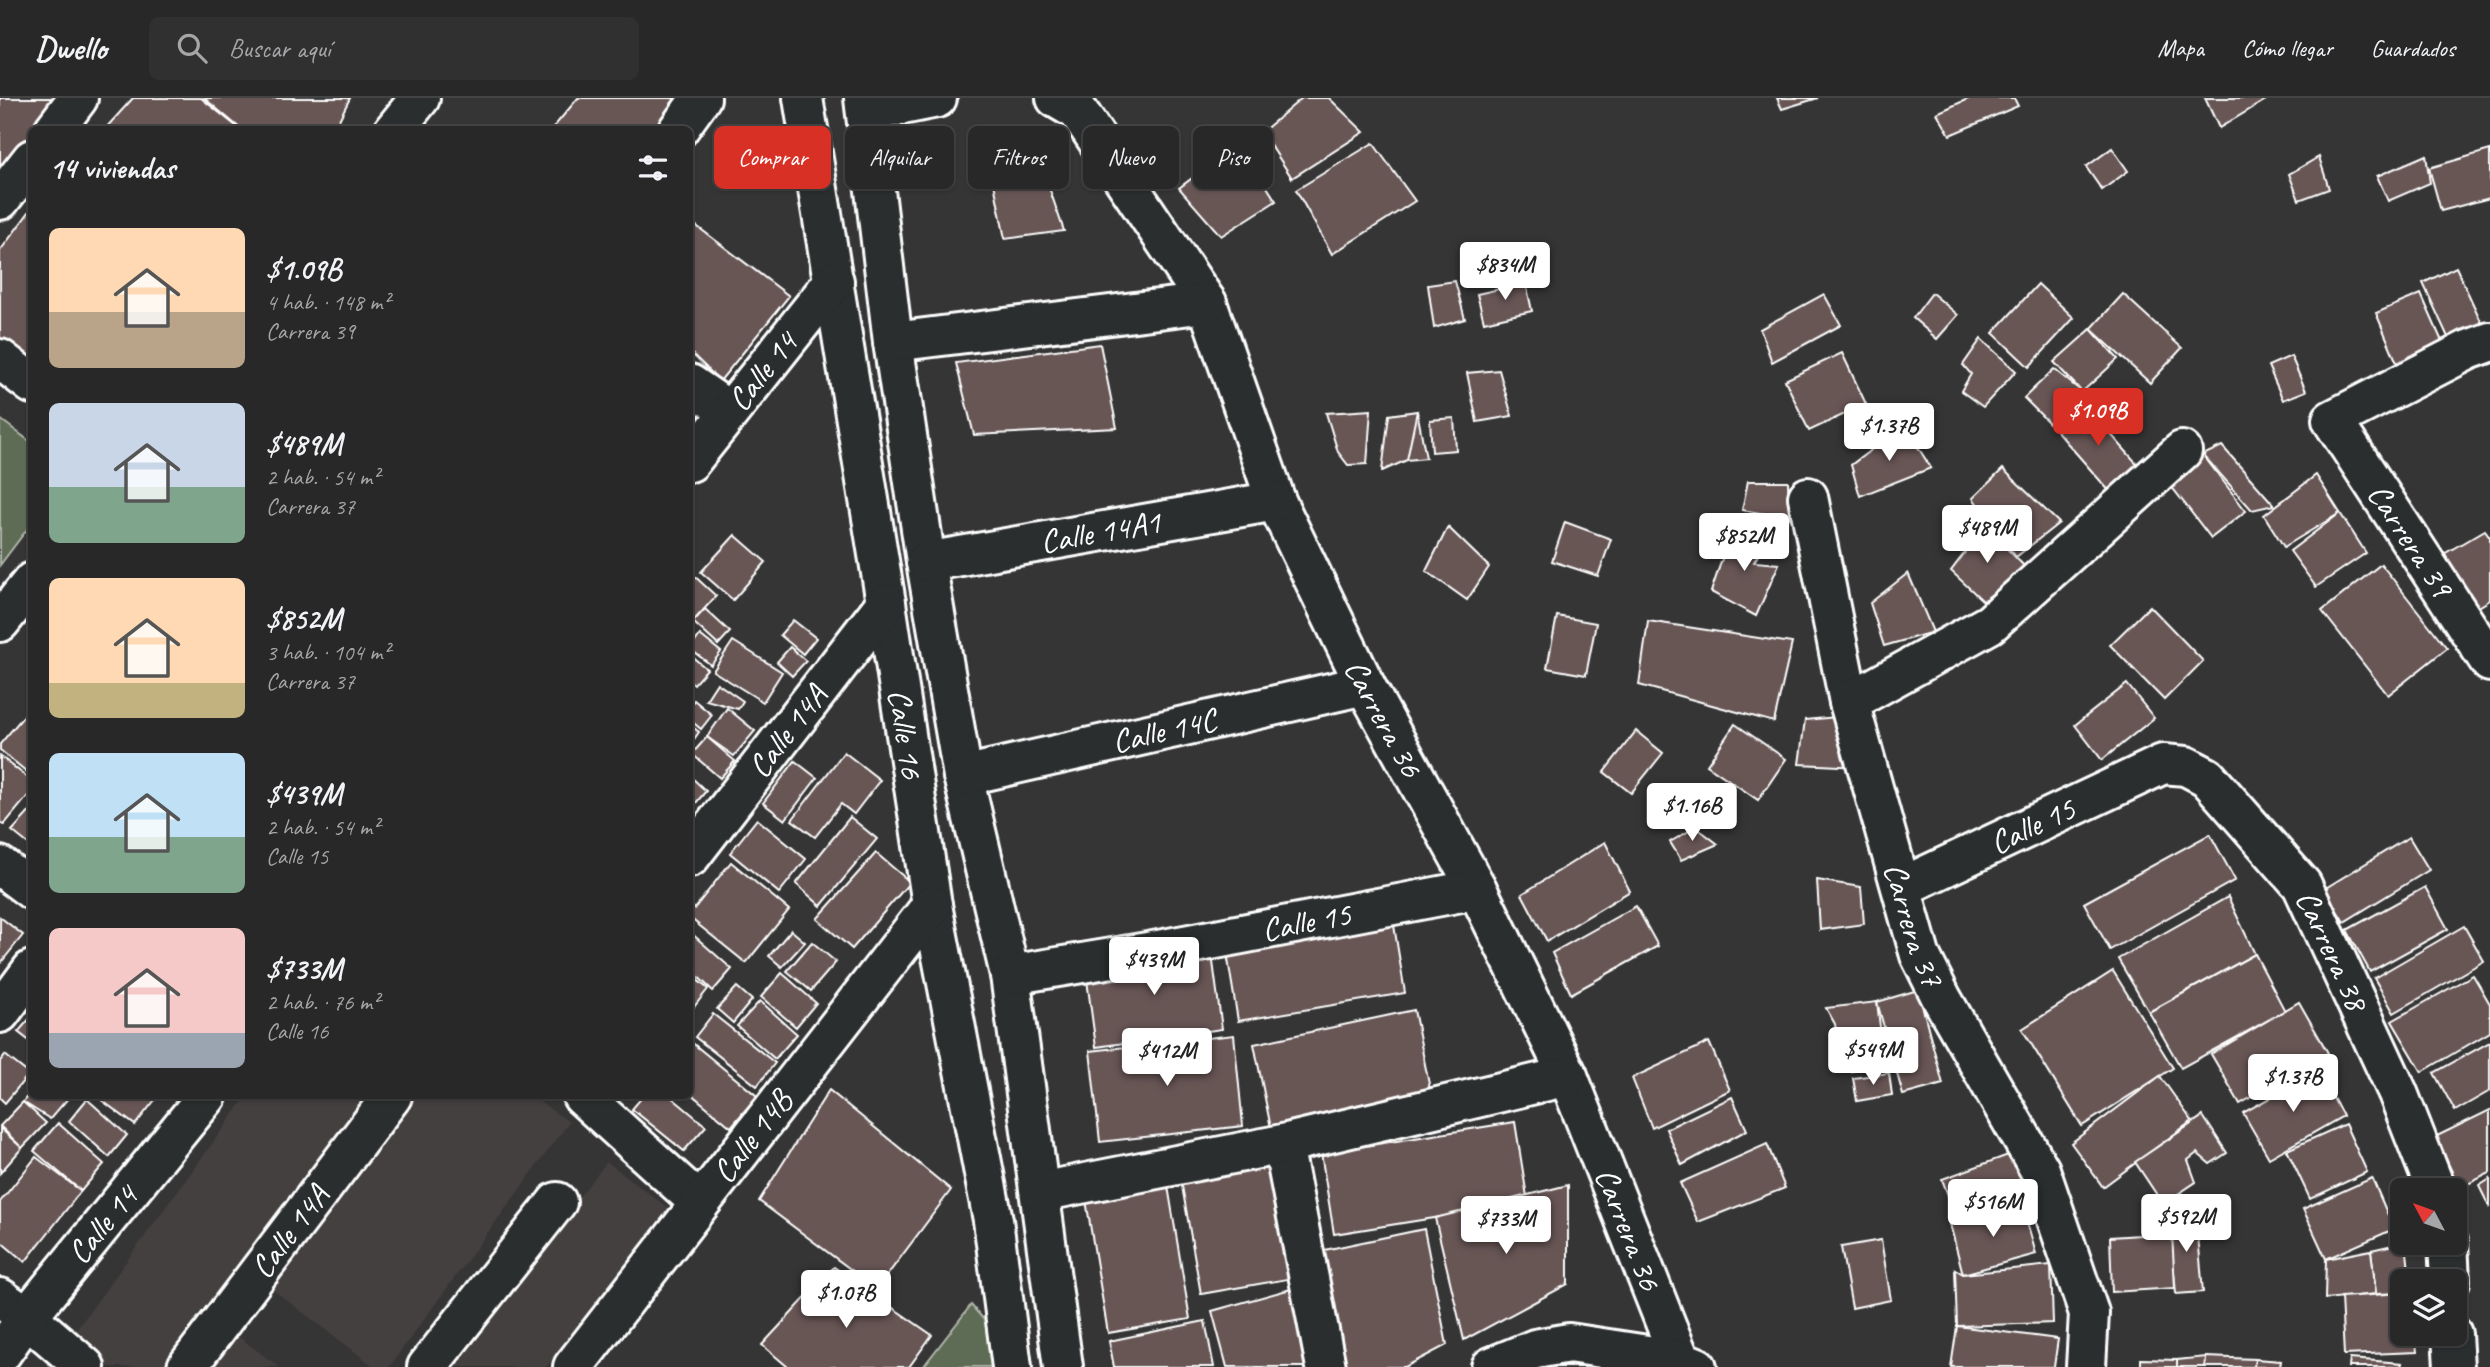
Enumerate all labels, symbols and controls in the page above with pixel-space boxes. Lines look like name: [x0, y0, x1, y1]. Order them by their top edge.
search box: [149, 17, 639, 80]
text: Dwello: [35, 27, 107, 69]
icon: search: [173, 29, 211, 67]
text: Buscar aquí: [229, 32, 331, 65]
text: Mapa: [2157, 33, 2204, 63]
text: Cómo llegar: [2242, 33, 2333, 63]
text: Guardados: [2371, 33, 2455, 63]
chip: Comprar: [714, 126, 831, 189]
chip: Alquilar: [845, 126, 954, 189]
chip: Filtros: [968, 126, 1069, 189]
chip: Nuevo: [1083, 126, 1179, 189]
chip: Piso: [1193, 126, 1273, 189]
text: 14 viviendas: [49, 149, 175, 187]
icon: filters: [634, 149, 672, 187]
pin: $834M: [1456, 242, 1554, 302]
text: $1.09B: [266, 250, 341, 288]
text: $834M: [1476, 250, 1534, 279]
icon: home: [105, 256, 189, 340]
text: 4 hab. · 148 m²: [266, 288, 390, 317]
text: Carrera 39: [266, 317, 355, 346]
street label: Calle 14: [718, 321, 809, 419]
pin: $1.09B: [2041, 388, 2155, 448]
text: $1.09B: [2069, 396, 2127, 425]
pin: $1.37B: [1832, 404, 1946, 463]
text: $1.37B: [1860, 411, 1918, 440]
text: $489M: [266, 425, 342, 463]
icon: home: [105, 431, 189, 515]
text: 2 hab. · 54 m²: [266, 463, 379, 492]
street label: Carrera 39: [2358, 475, 2465, 608]
text: Carrera 37: [266, 492, 355, 521]
street label: Calle 14A1: [1037, 500, 1166, 563]
pin: $489M: [1938, 505, 2036, 565]
text: $489M: [1958, 513, 2016, 542]
pin: $852M: [1695, 514, 1793, 573]
text: $852M: [1715, 521, 1773, 550]
text: $852M: [266, 600, 341, 638]
icon: home: [105, 606, 189, 690]
text: 3 hab. · 104 m²: [266, 638, 390, 667]
street label: Carrera 36: [1335, 653, 1433, 785]
text: Carrera 37: [266, 667, 355, 696]
street label: Calle 14A: [738, 675, 837, 786]
street label: Calle 16: [878, 686, 934, 782]
street label: Calle 14C: [1108, 698, 1223, 763]
text: $439M: [266, 775, 342, 813]
icon: home: [105, 781, 189, 865]
pin: $1.16B: [1635, 784, 1749, 843]
street label: Calle 15: [1983, 787, 2084, 864]
text: $1.16B: [1663, 791, 1721, 820]
text: 2 hab. · 54 m²: [266, 813, 379, 842]
text: Calle 15: [266, 842, 328, 871]
street label: Carrera 37: [1874, 858, 1954, 996]
street label: Carrera 38: [2286, 883, 2379, 1020]
street label: Calle 15: [1258, 892, 1356, 951]
pin: $439M: [1105, 937, 1203, 997]
text: $439M: [1125, 945, 1183, 974]
text: $733M: [266, 950, 342, 988]
icon: home: [105, 956, 189, 1040]
text: 2 hab. · 76 m²: [266, 988, 379, 1017]
text: Calle 16: [266, 1017, 328, 1046]
pin: $412M: [1118, 1028, 1216, 1088]
pin: $549M: [1824, 1028, 1922, 1087]
text: $549M: [1844, 1035, 1902, 1064]
text: $412M: [1138, 1036, 1196, 1065]
pin: $1.37B: [2236, 1054, 2350, 1114]
text: $1.37B: [2264, 1062, 2322, 1091]
street label: Calle 14B: [703, 1080, 803, 1191]
street label: Carrera 36: [1585, 1162, 1672, 1297]
street label: Calle 14: [58, 1174, 149, 1272]
street label: Calle 14A: [241, 1175, 339, 1286]
north arrow: [2390, 1178, 2468, 1255]
map controls: [2390, 1178, 2467, 1346]
pin: $516M: [1944, 1180, 2042, 1239]
text: $516M: [1964, 1187, 2022, 1216]
pin: $592M: [2137, 1194, 2235, 1254]
pin: $733M: [1457, 1196, 1555, 1256]
text: $592M: [2157, 1202, 2215, 1231]
text: $733M: [1477, 1204, 1535, 1233]
button: layers: [2390, 1269, 2467, 1346]
pin: $1.07B: [789, 1270, 903, 1330]
text: $1.07B: [817, 1278, 875, 1307]

